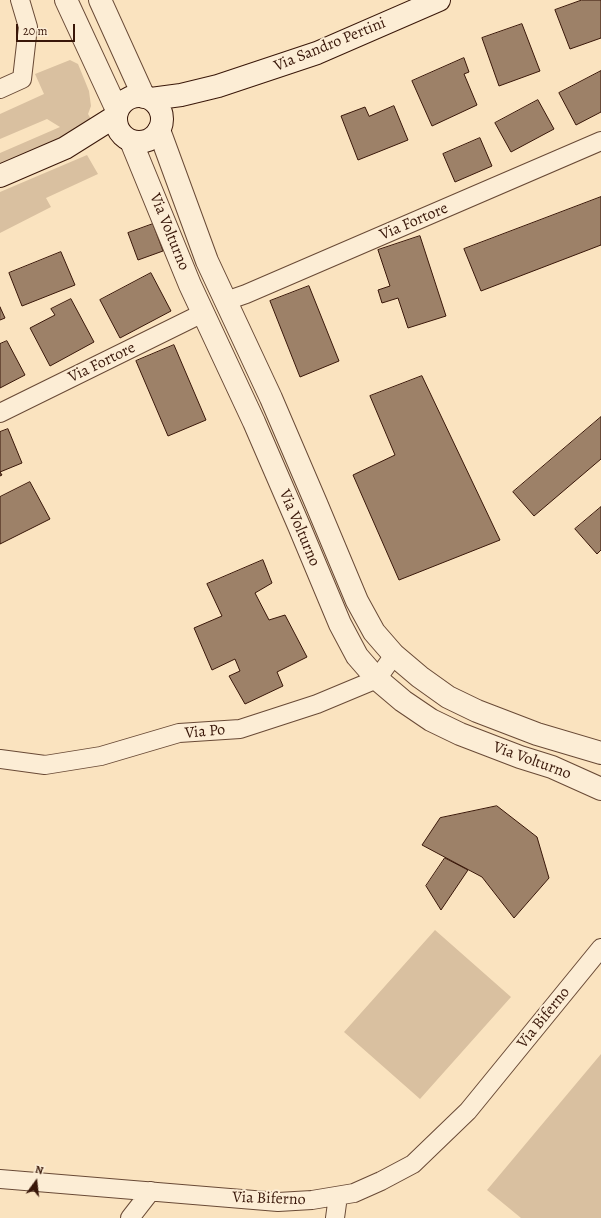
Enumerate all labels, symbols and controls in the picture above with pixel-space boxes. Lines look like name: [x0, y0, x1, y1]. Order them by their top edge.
street label: Via Sandro Pertini: [271, 14, 389, 76]
scale bar: [18, 16, 77, 42]
text: 20 m: [23, 23, 47, 39]
street label: Via Volturno: [145, 191, 193, 273]
street label: Via Fortore: [377, 199, 451, 245]
street label: Via Fortore: [65, 339, 139, 387]
street label: Via Volturno: [274, 487, 324, 569]
street label: Via Po: [184, 721, 226, 743]
street label: Via Volturno: [490, 738, 574, 784]
street label: Via Biferno: [514, 984, 574, 1052]
north arrow: [16, 1162, 56, 1202]
text: N: [33, 1162, 45, 1178]
street label: Via Biferno: [232, 1188, 306, 1210]

